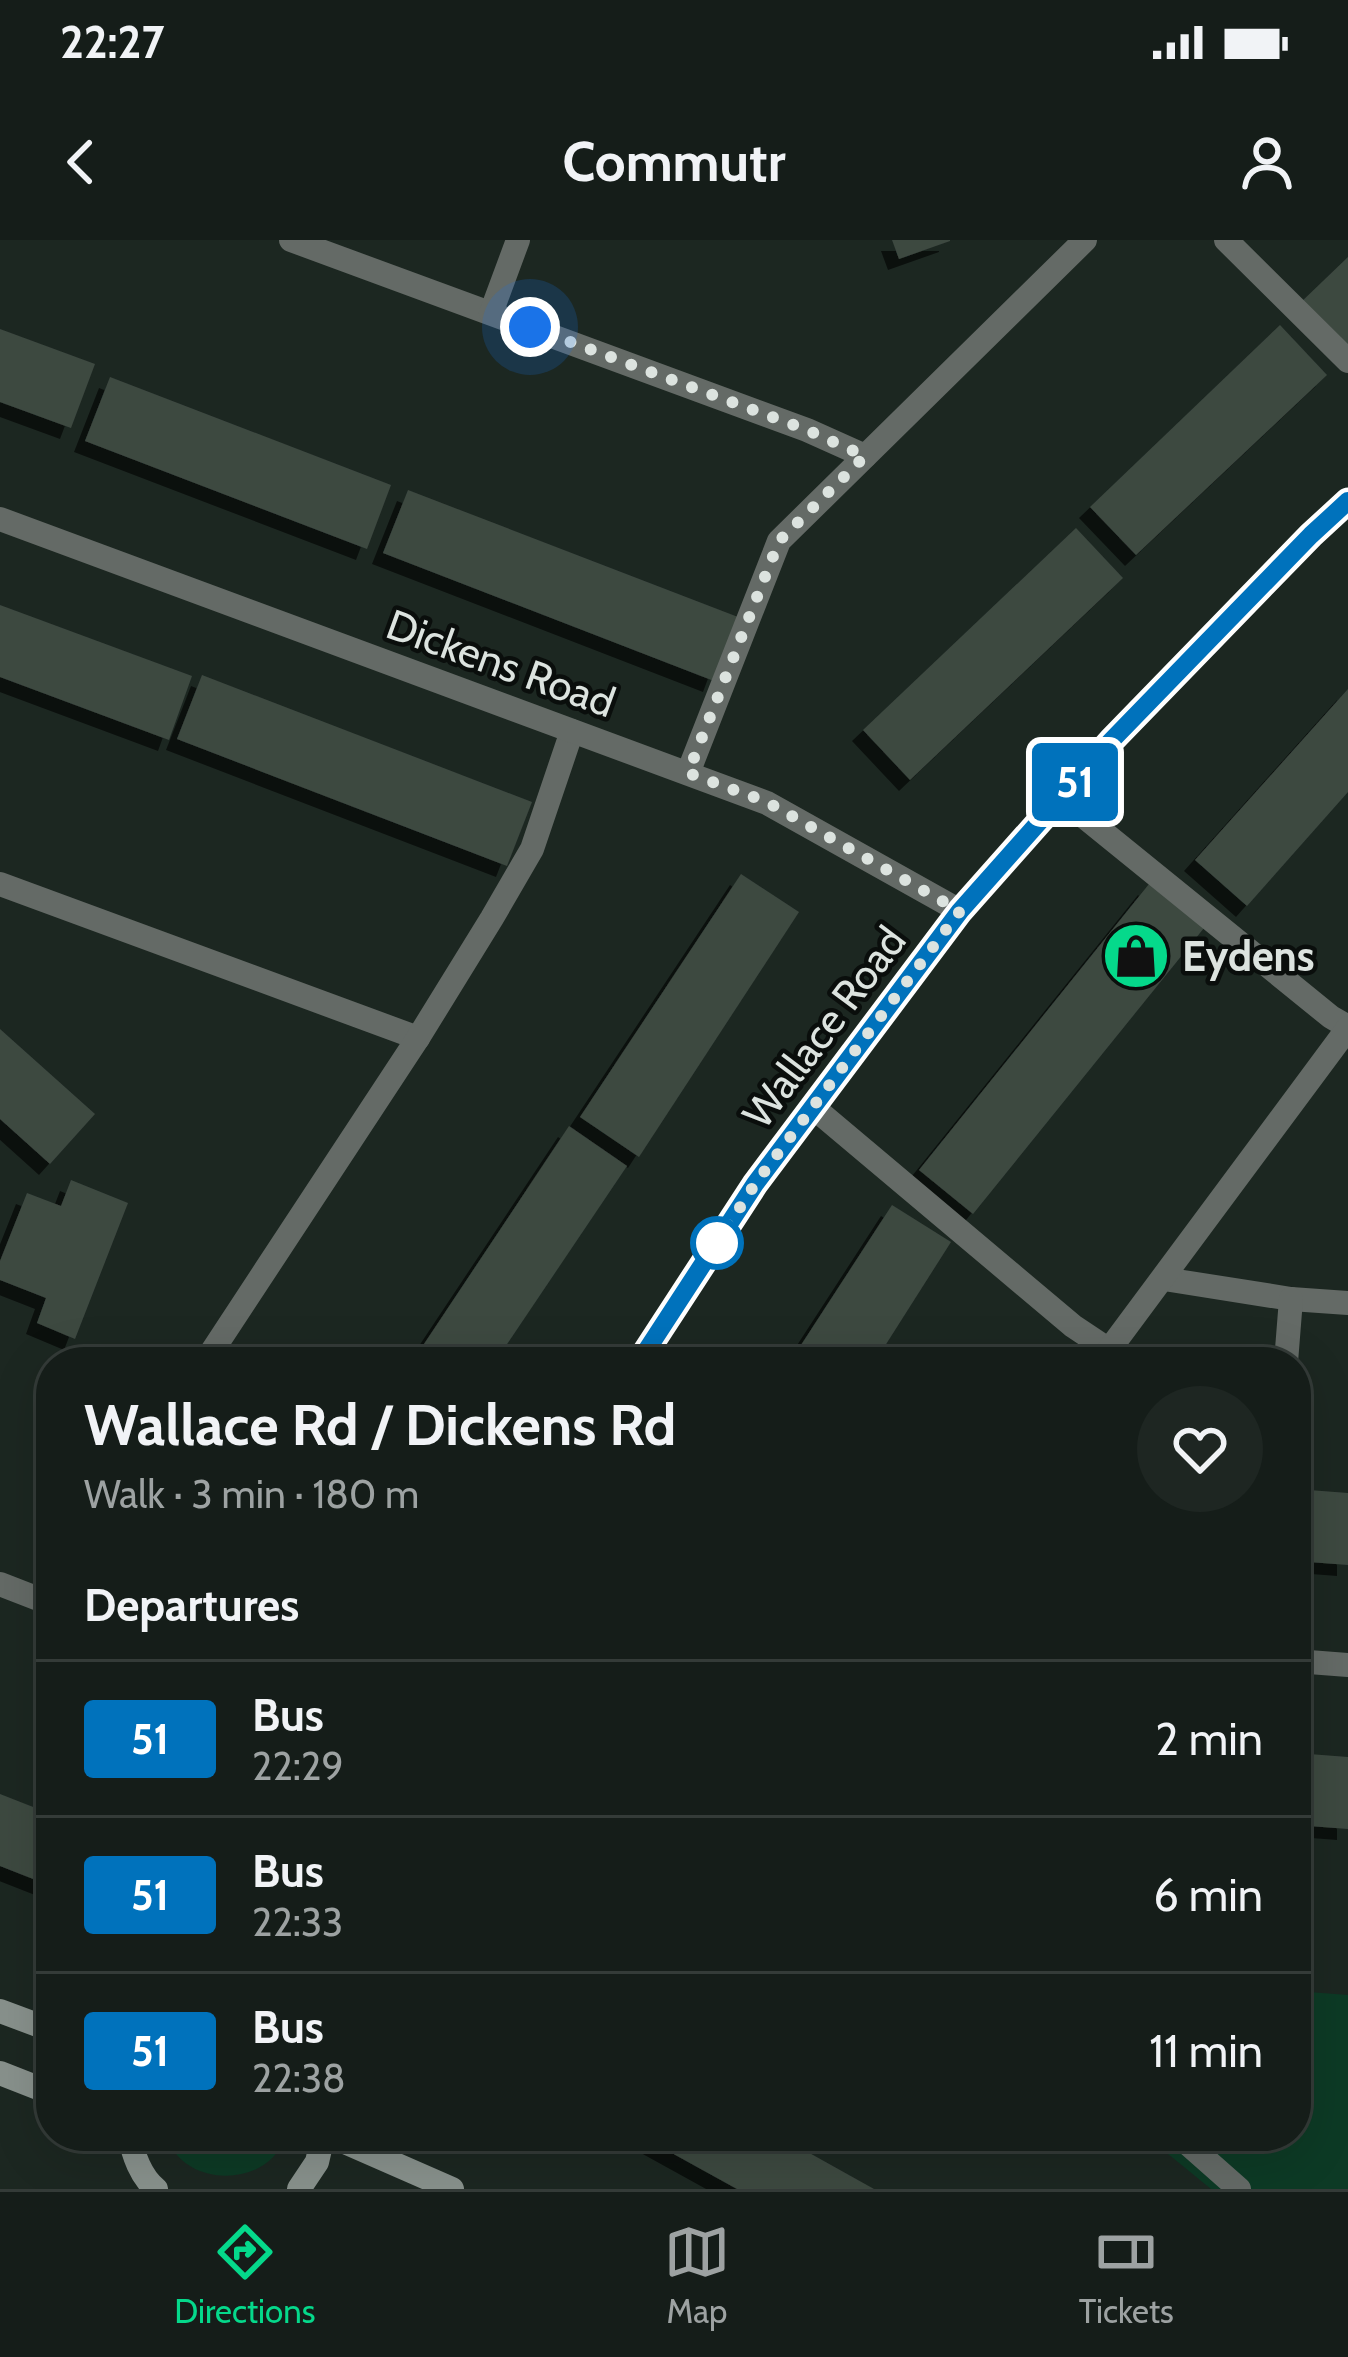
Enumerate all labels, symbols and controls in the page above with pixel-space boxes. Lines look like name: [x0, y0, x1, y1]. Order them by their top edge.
text: 22:27: [60, 15, 164, 69]
icon: back: [48, 129, 114, 195]
text: Commutr: [563, 129, 785, 195]
icon: person: [1234, 129, 1300, 195]
your location: [500, 297, 560, 357]
street label: Dickens Road: [380, 598, 622, 728]
line badge: 51: [1021, 743, 1129, 821]
text: 51: [1056, 756, 1094, 808]
street label: Wallace Road: [731, 916, 917, 1138]
shop icon: Eydens: [1101, 921, 1171, 991]
place label: Eydens: [1182, 930, 1315, 982]
unlabelled marker: [692, 1218, 742, 1268]
button: heart: [1137, 1386, 1263, 1512]
text: Wallace Rd / Dickens Rd: [84, 1390, 676, 1459]
text: Walk · 3 min · 180 m: [84, 1470, 419, 1518]
text: Departures: [84, 1578, 299, 1632]
text: Bus: [252, 1688, 324, 1742]
text: 2 min: [1155, 1712, 1263, 1766]
text: 51: [131, 1713, 169, 1765]
text: 22:29: [252, 1742, 344, 1790]
text: Bus: [252, 1844, 324, 1898]
text: 6 min: [1153, 1868, 1263, 1922]
text: 51: [131, 1869, 169, 1921]
text: 22:33: [252, 1898, 343, 1946]
text: Bus: [252, 2000, 324, 2054]
text: 11 min: [1149, 2024, 1263, 2078]
text: 51: [131, 2025, 169, 2077]
text: 22:38: [252, 2054, 346, 2102]
tab: Directions: [174, 2219, 315, 2331]
tab: Map: [664, 2219, 730, 2331]
tab: Tickets: [1079, 2219, 1174, 2331]

